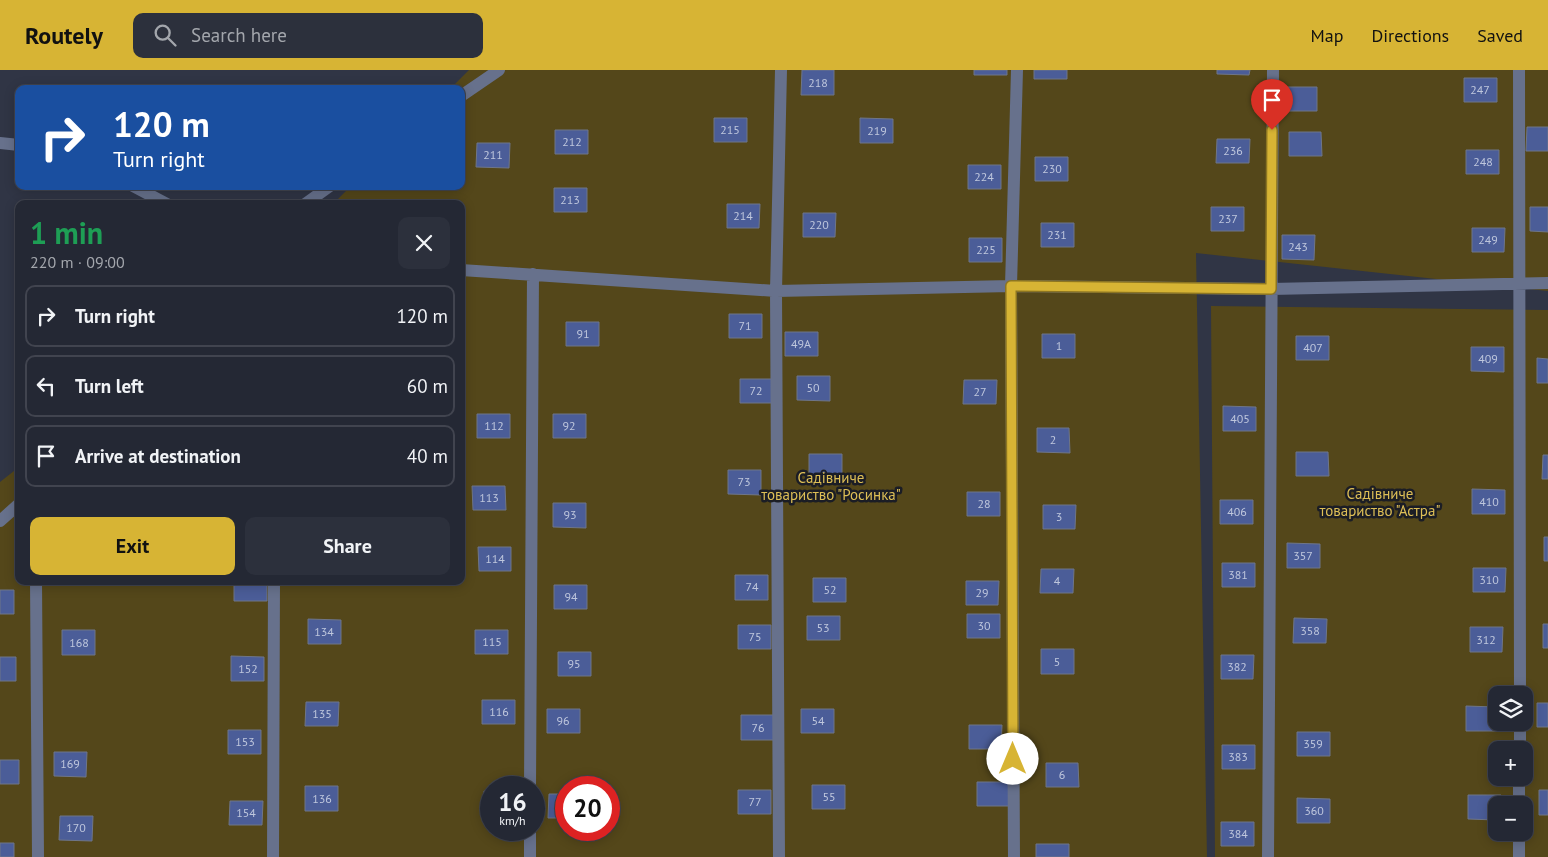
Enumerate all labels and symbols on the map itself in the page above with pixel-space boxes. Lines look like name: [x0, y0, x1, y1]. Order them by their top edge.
house number: 218: [808, 75, 828, 90]
pin: [1251, 79, 1293, 130]
house number: 247: [1470, 82, 1490, 97]
house number: 215: [720, 122, 740, 137]
house number: 219: [867, 123, 887, 138]
house number: 212: [562, 134, 582, 149]
house number: 236: [1223, 143, 1243, 158]
house number: 211: [483, 147, 503, 162]
house number: 248: [1473, 154, 1493, 169]
house number: 230: [1042, 161, 1062, 176]
house number: 224: [974, 169, 994, 184]
house number: 213: [560, 192, 580, 207]
house number: 214: [733, 208, 753, 223]
house number: 237: [1218, 211, 1238, 226]
house number: 220: [809, 217, 829, 232]
house number: 231: [1047, 227, 1067, 242]
house number: 249: [1478, 232, 1498, 247]
house number: 243: [1288, 239, 1308, 254]
house number: 225: [976, 242, 996, 257]
house number: 71: [738, 318, 752, 333]
house number: 91: [576, 326, 590, 341]
house number: 49А: [791, 336, 811, 351]
house number: 1: [1056, 338, 1062, 353]
house number: 407: [1303, 340, 1323, 355]
house number: 409: [1478, 351, 1498, 366]
house number: 50: [806, 380, 820, 395]
house number: 72: [749, 383, 763, 398]
house number: 27: [973, 384, 987, 399]
house number: 405: [1230, 411, 1250, 426]
house number: 112: [484, 418, 504, 433]
house number: 92: [562, 418, 576, 433]
house number: 2: [1050, 432, 1056, 447]
park label: Садівниче товариство "Росинка": [761, 468, 901, 504]
house number: 73: [737, 474, 751, 489]
park label: Садівниче товариство "Астра": [1320, 484, 1440, 520]
house number: 113: [479, 490, 499, 505]
house number: 410: [1479, 494, 1499, 509]
house number: 28: [977, 496, 991, 511]
house number: 406: [1227, 504, 1247, 519]
house number: 93: [563, 507, 577, 522]
house number: 3: [1056, 509, 1062, 524]
house number: 357: [1293, 548, 1313, 563]
house number: 114: [485, 551, 505, 566]
house number: 381: [1228, 567, 1248, 582]
house number: 310: [1479, 572, 1499, 587]
house number: 4: [1054, 573, 1061, 588]
house number: 74: [745, 579, 759, 594]
house number: 52: [823, 582, 837, 597]
house number: 29: [975, 585, 989, 600]
house number: 94: [564, 589, 578, 604]
house number: 30: [977, 618, 991, 633]
house number: 53: [816, 620, 830, 635]
house number: 358: [1300, 623, 1320, 638]
house number: 134: [314, 624, 334, 639]
house number: 75: [748, 629, 762, 644]
house number: 312: [1476, 632, 1496, 647]
house number: 115: [482, 634, 502, 649]
house number: 168: [69, 635, 89, 650]
house number: 5: [1054, 654, 1060, 669]
house number: 95: [567, 656, 581, 671]
house number: 382: [1227, 659, 1247, 674]
house number: 152: [238, 661, 258, 676]
house number: 116: [489, 704, 509, 719]
house number: 135: [312, 706, 332, 721]
house number: 96: [556, 713, 570, 728]
house number: 54: [811, 713, 825, 728]
house number: 76: [751, 720, 765, 735]
position arrow: [986, 732, 1038, 784]
house number: 153: [235, 734, 255, 749]
house number: 359: [1303, 736, 1323, 751]
house number: 383: [1228, 749, 1248, 764]
house number: 169: [60, 756, 80, 771]
house number: 6: [1059, 767, 1065, 782]
speed limit sign: 20: [555, 776, 620, 841]
house number: 55: [822, 789, 836, 804]
house number: 136: [312, 791, 332, 806]
house number: 77: [748, 794, 762, 809]
house number: 360: [1304, 803, 1324, 818]
house number: 154: [236, 805, 256, 820]
house number: 170: [66, 820, 86, 835]
house number: 384: [1228, 826, 1248, 841]

